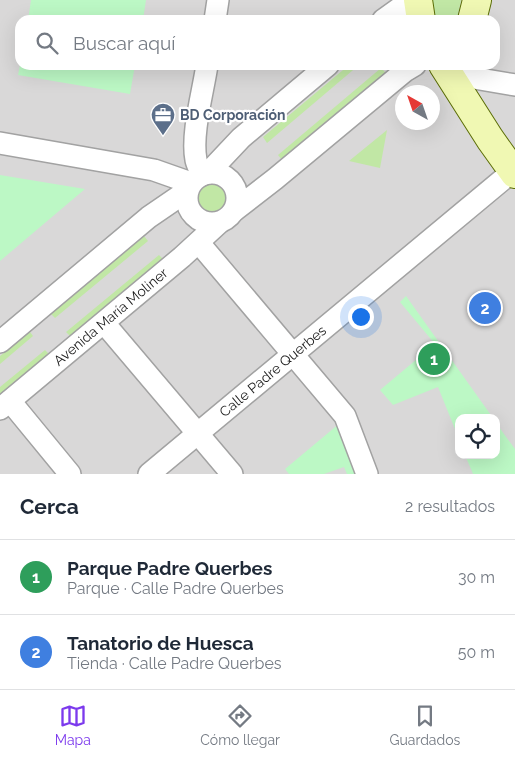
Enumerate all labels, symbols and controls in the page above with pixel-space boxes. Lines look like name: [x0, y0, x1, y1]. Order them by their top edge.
search box: [15, 15, 500, 70]
icon: search: [33, 29, 61, 57]
text: Buscar aquí: [73, 32, 175, 54]
north arrow: [395, 85, 440, 130]
office icon: BD Corporación: [150, 102, 176, 136]
place label: BD Corporación: [180, 107, 286, 123]
street label: Avenida María Moliner: [50, 265, 171, 369]
pin: 2: [469, 289, 501, 327]
your location: [348, 304, 374, 330]
street label: Calle Padre Querbes: [216, 322, 329, 420]
pin: 1: [418, 340, 450, 378]
map controls: [455, 414, 500, 459]
button: locate: [455, 414, 500, 459]
text: Cerca: [20, 494, 79, 519]
text: 2 resultados: [405, 497, 495, 516]
text: Parque Padre Querbes: [67, 557, 272, 579]
text: 1: [32, 568, 40, 587]
text: 30 m: [458, 568, 495, 587]
text: Parque · Calle Padre Querbes: [67, 579, 284, 598]
text: Tanatorio de Huesca: [67, 632, 254, 654]
text: 2: [31, 643, 41, 662]
text: 50 m: [458, 643, 495, 662]
text: Tienda · Calle Padre Querbes: [67, 654, 282, 673]
tab: Mapa: [55, 702, 91, 748]
tab: Cómo llegar: [200, 702, 280, 748]
tab: Guardados: [389, 702, 460, 748]

